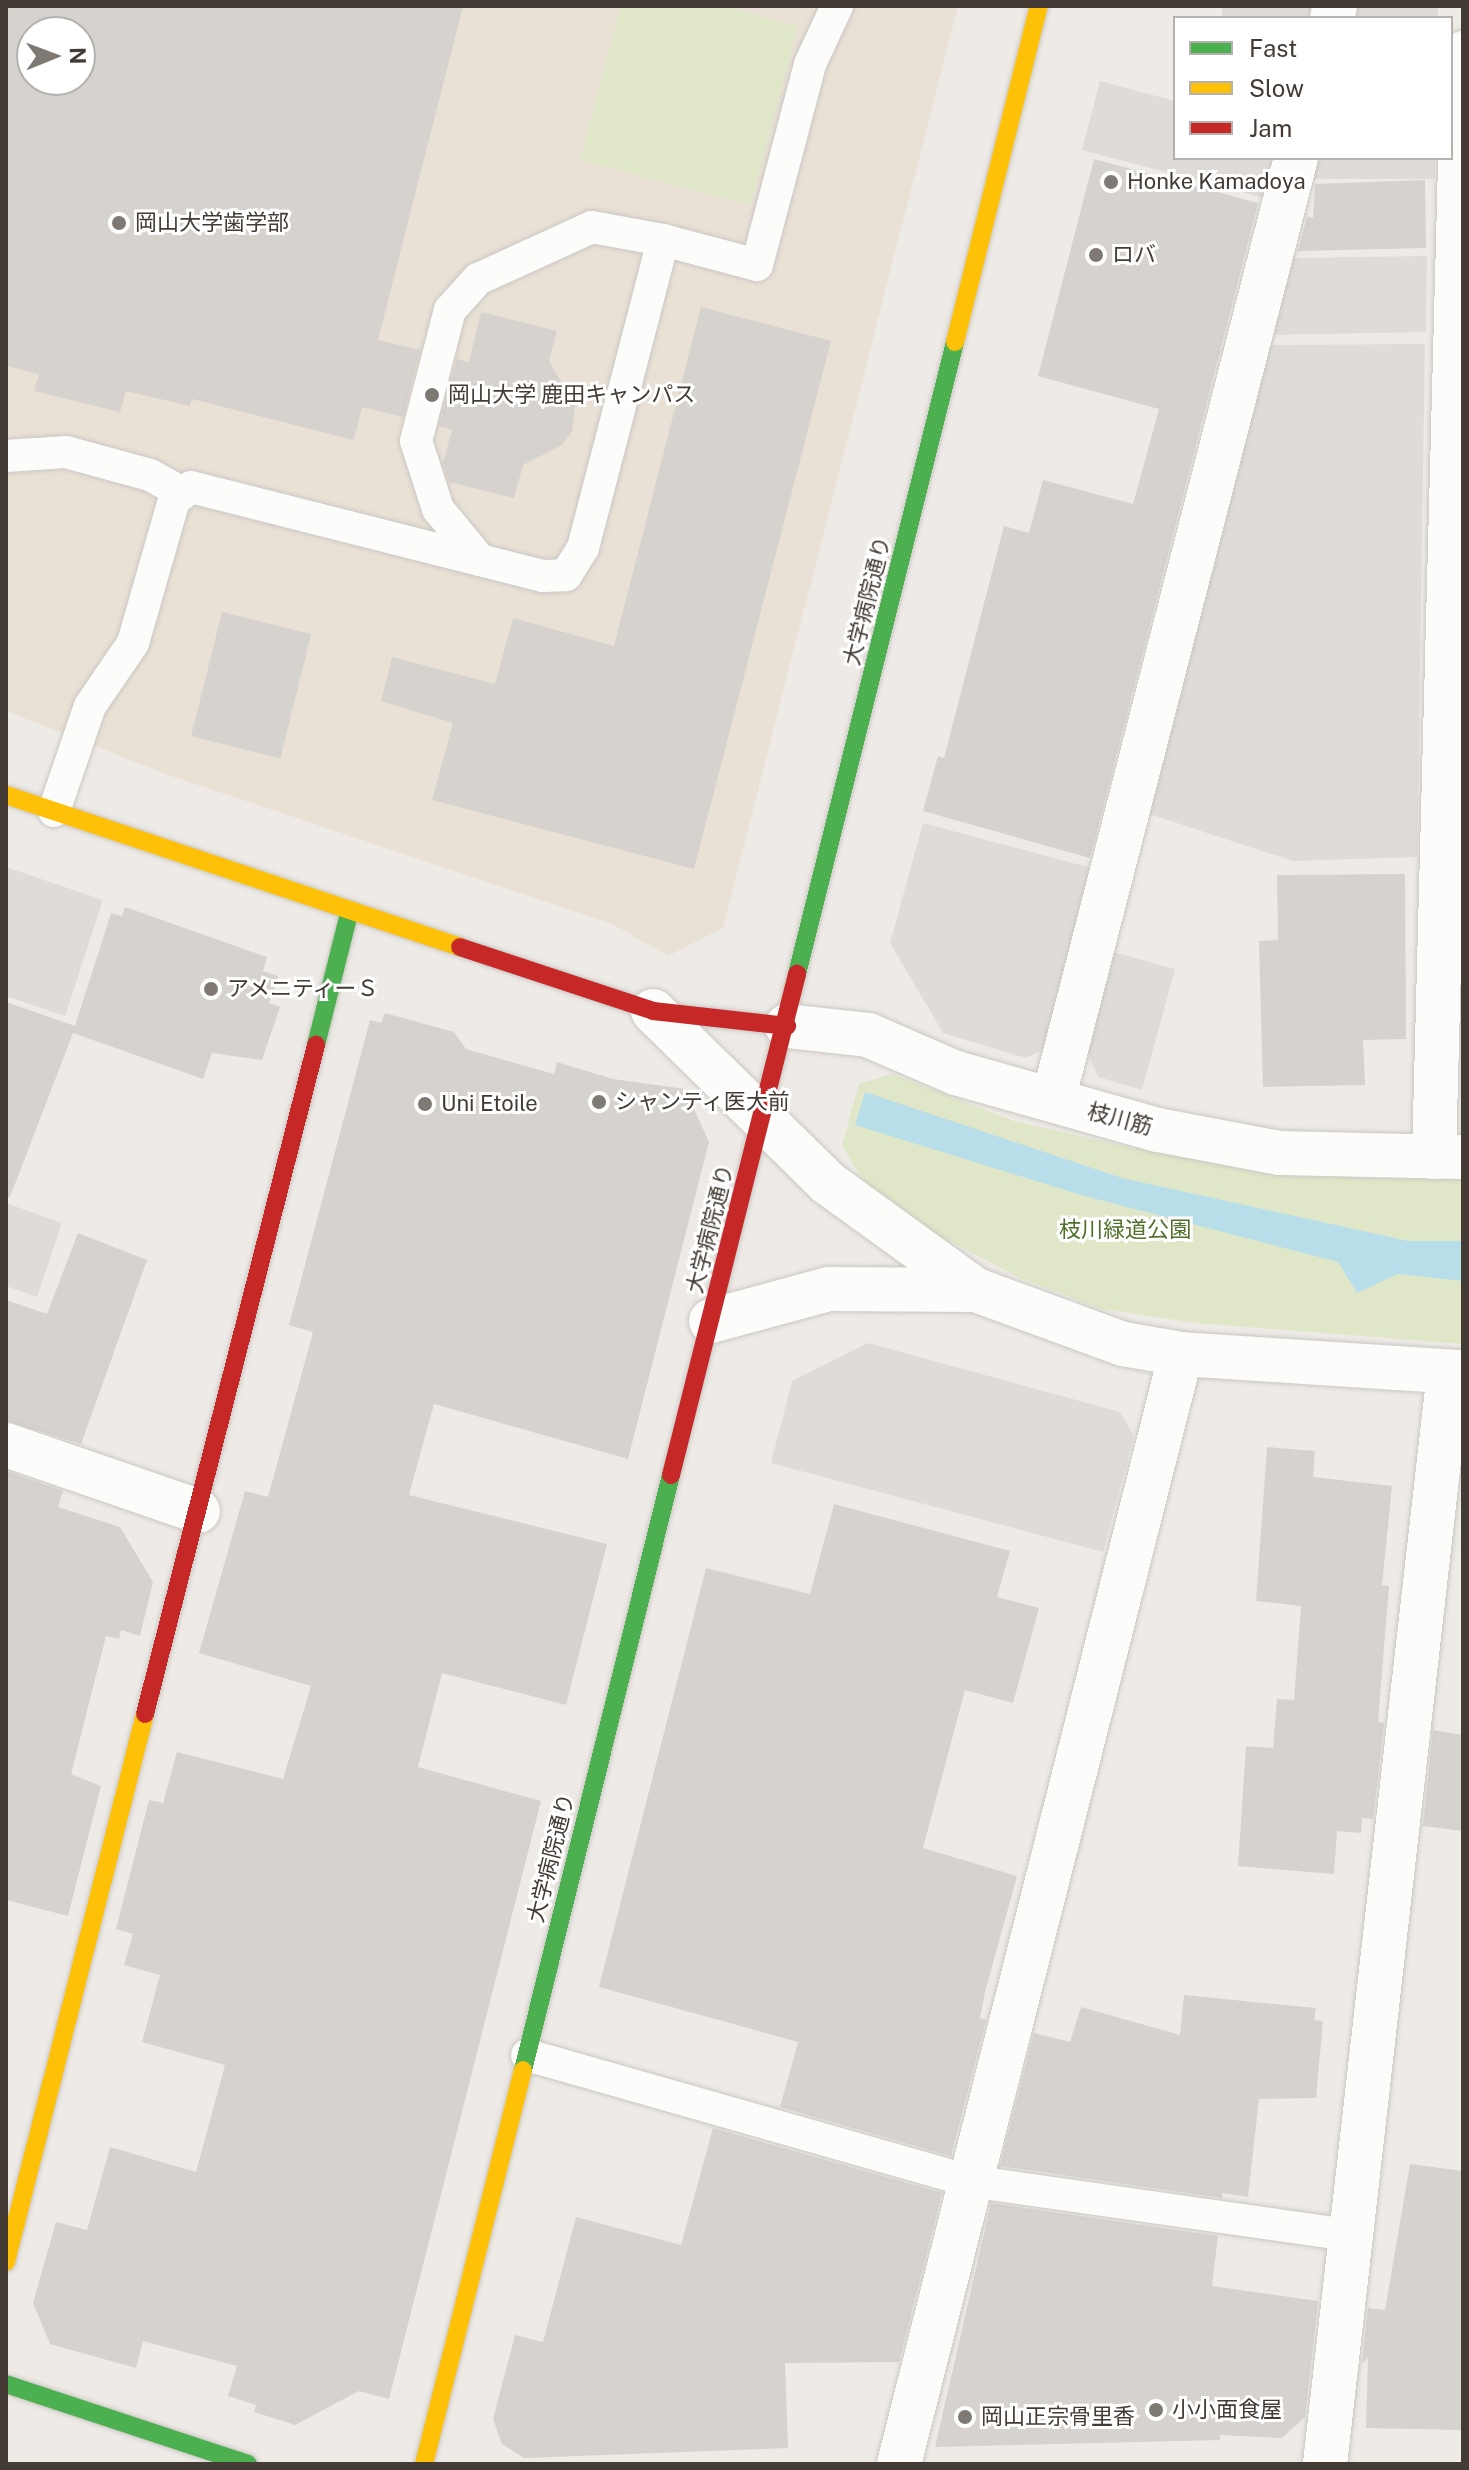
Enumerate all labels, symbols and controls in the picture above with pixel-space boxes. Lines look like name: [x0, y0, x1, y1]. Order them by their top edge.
north arrow: [16, 16, 96, 96]
legend: [1173, 16, 1453, 160]
text: Fast: [1249, 34, 1297, 62]
text: N: [65, 47, 91, 64]
text: Slow: [1249, 74, 1304, 102]
text: Jam: [1249, 114, 1292, 142]
place label: Honke Kamadoya: [1127, 169, 1306, 195]
marker: Honke Kamadoya: [1102, 173, 1120, 191]
place label: 岡山大学歯学部: [135, 210, 289, 236]
marker: 岡山大学歯学部: [110, 214, 128, 232]
place label: ロバ: [1112, 242, 1156, 268]
marker: ロバ: [1087, 246, 1105, 264]
place label: 岡山大学 鹿田キャンパス: [448, 382, 695, 408]
marker: 岡山大学 鹿田キャンパス: [423, 386, 441, 404]
street label: 大学病院通り: [838, 534, 896, 668]
place label: アメニティーＳ: [227, 976, 381, 1002]
marker: アメニティーＳ: [202, 980, 220, 998]
place label: シャンティ医大前: [615, 1089, 791, 1115]
place label: Uni Etoile: [441, 1091, 538, 1117]
marker: シャンティ医大前: [590, 1093, 608, 1111]
marker: Uni Etoile: [416, 1095, 434, 1113]
street label: 枝川筋: [1085, 1098, 1155, 1140]
street label: 大学病院通り: [681, 1162, 739, 1296]
park label: 枝川緑道公園: [1059, 1217, 1191, 1243]
street label: 大学病院通り: [522, 1791, 580, 1925]
place label: 小小面食屋: [1172, 2397, 1282, 2423]
marker: 小小面食屋: [1147, 2401, 1165, 2419]
place label: 岡山正宗骨里香: [981, 2404, 1135, 2430]
marker: 岡山正宗骨里香: [956, 2408, 974, 2426]

